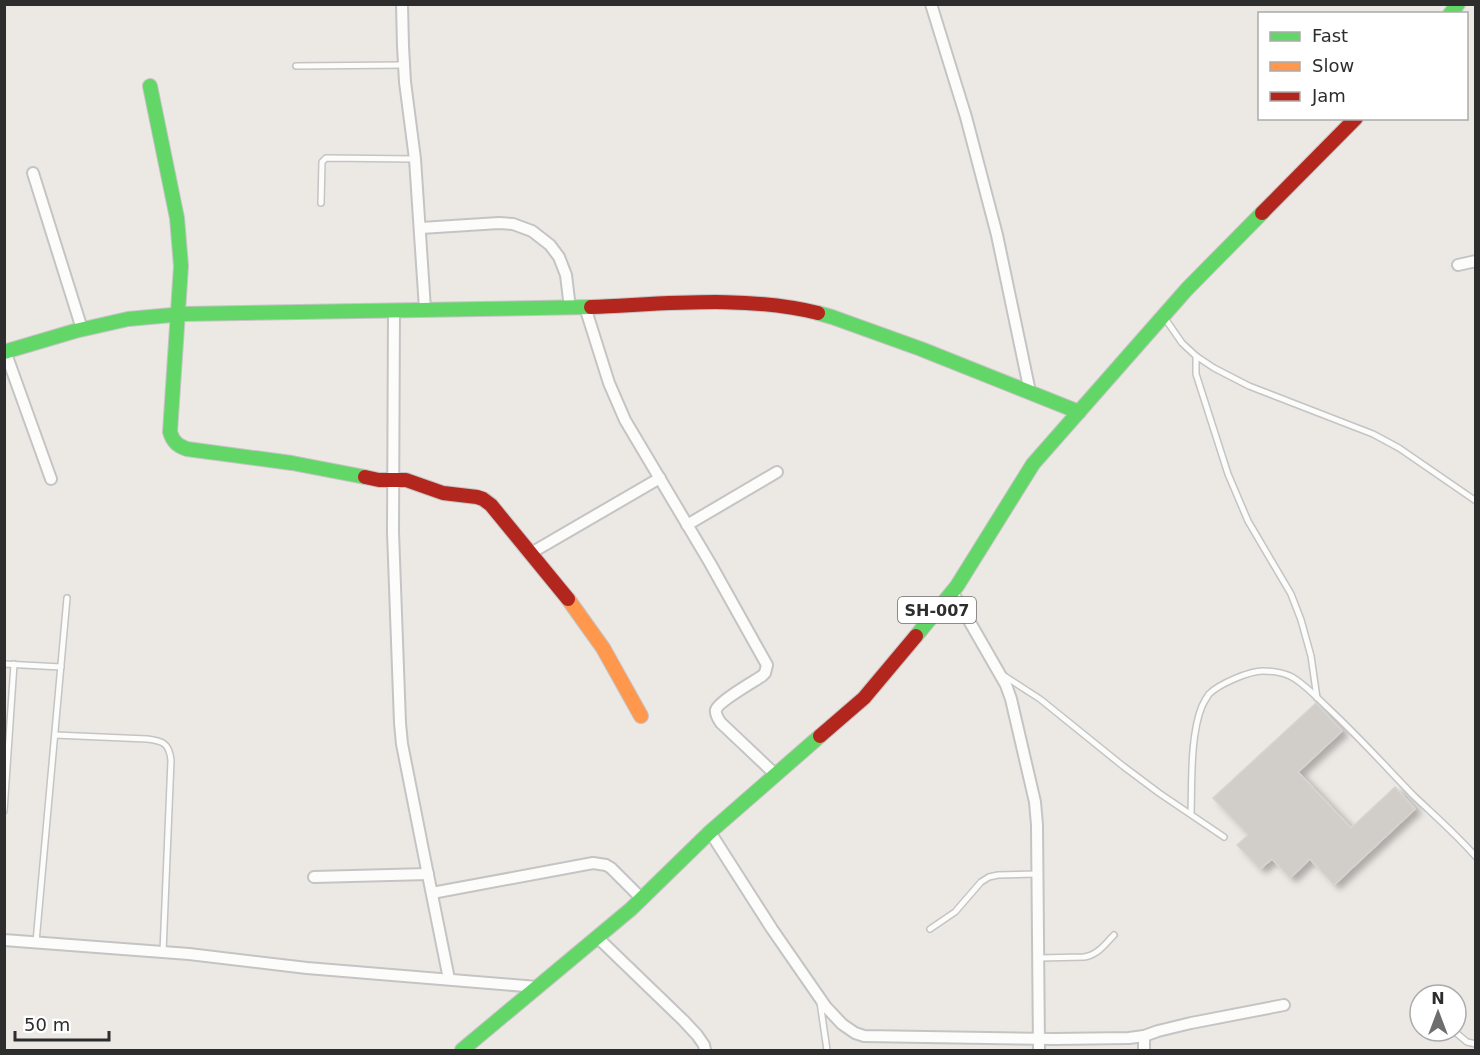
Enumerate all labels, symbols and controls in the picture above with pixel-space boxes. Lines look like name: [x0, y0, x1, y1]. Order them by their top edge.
legend: [1258, 12, 1468, 120]
text: Fast: [1312, 25, 1348, 46]
text: Slow: [1312, 55, 1354, 76]
text: Jam: [1311, 85, 1346, 106]
road number: SH-007: [898, 597, 976, 623]
north arrow: [1408, 983, 1468, 1043]
text: N: [1431, 989, 1445, 1008]
scale bar: [15, 1004, 110, 1042]
text: 50 m: [24, 1014, 70, 1035]

